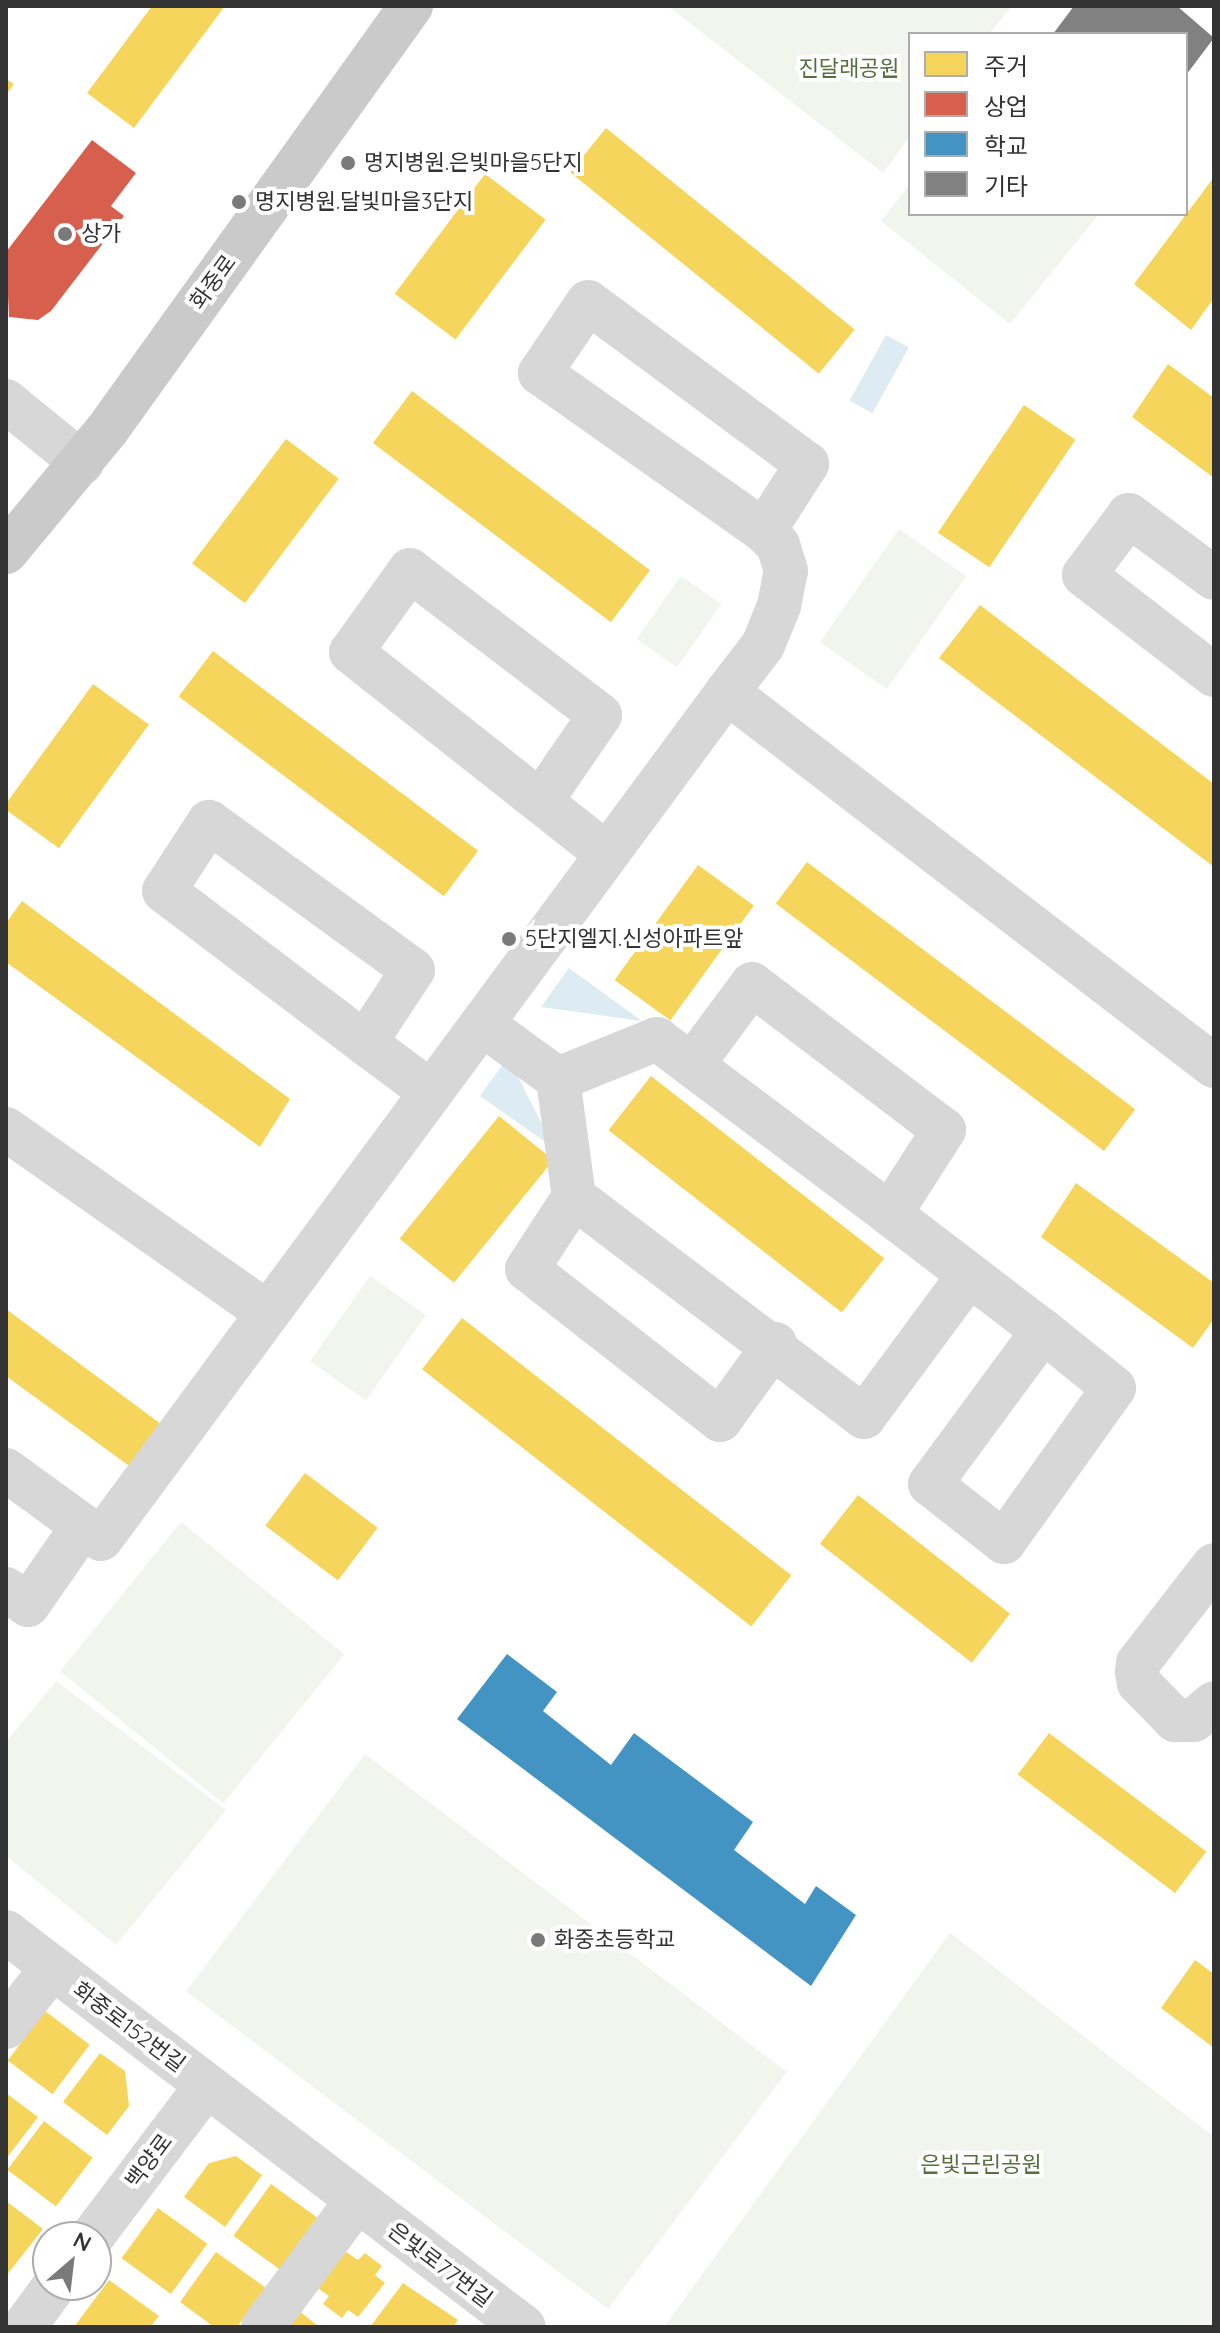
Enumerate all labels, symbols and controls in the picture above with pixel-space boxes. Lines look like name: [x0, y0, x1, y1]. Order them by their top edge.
legend: [908, 32, 1188, 216]
text: 주거: [984, 51, 1028, 81]
park label: 진달래공원: [798, 56, 900, 82]
text: 상업: [984, 91, 1028, 121]
text: 학교: [984, 131, 1028, 161]
place label: 명지병원.은빛마을5단지: [364, 150, 582, 176]
marker: 명지병원.은빛마을5단지: [339, 154, 357, 172]
text: 기타: [984, 171, 1028, 201]
place label: 명지병원.달빛마을3단지: [255, 189, 473, 215]
marker: 명지병원.달빛마을3단지: [230, 193, 248, 211]
place label: 상가: [81, 221, 121, 247]
marker: 상가: [56, 225, 74, 243]
street label: 화중로: [184, 250, 242, 314]
place label: 5단지엘지.신성아파트앞: [525, 926, 743, 952]
marker: 5단지엘지.신성아파트앞: [500, 930, 518, 948]
place label: 화중초등학교: [554, 1927, 675, 1953]
marker: 화중초등학교: [529, 1931, 547, 1949]
street label: 화중로152번길: [68, 1976, 190, 2078]
street label: 백양로: [120, 2129, 178, 2193]
park label: 은빛근린공원: [920, 2152, 1042, 2178]
street label: 은빛로77번길: [383, 2217, 497, 2313]
north arrow: [32, 2221, 112, 2301]
text: N: [69, 2225, 96, 2258]

